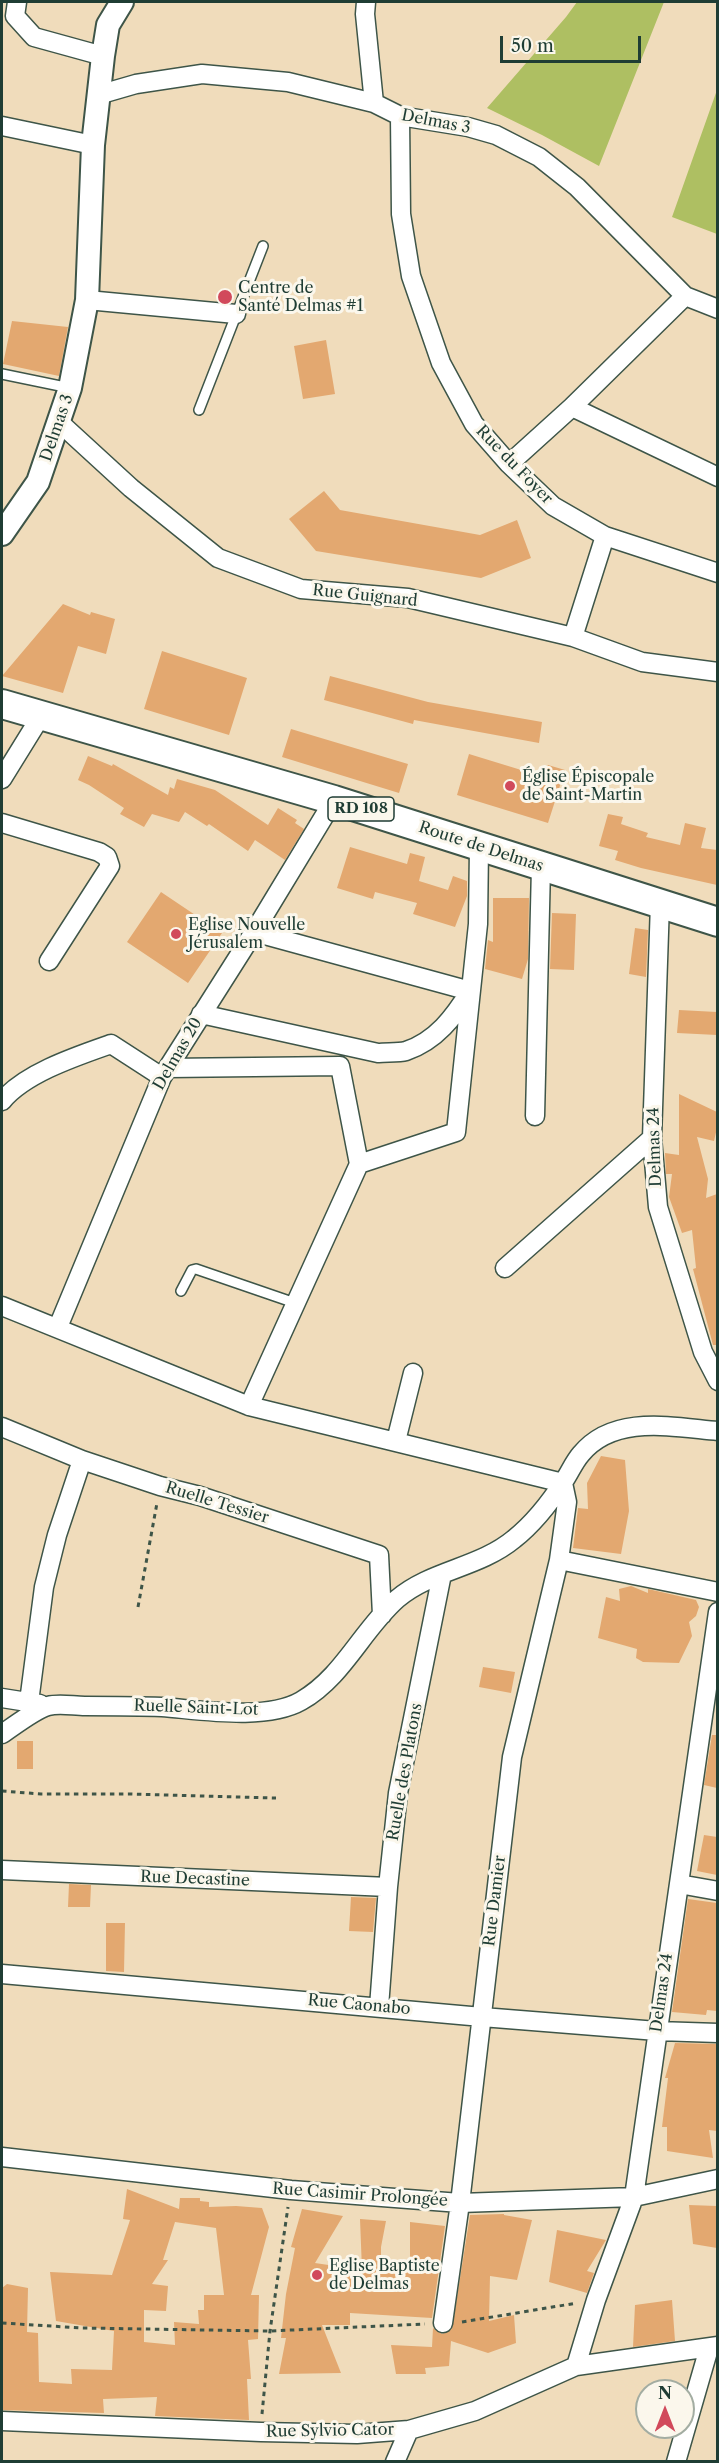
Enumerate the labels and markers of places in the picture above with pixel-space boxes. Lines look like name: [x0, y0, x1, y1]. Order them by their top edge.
place label: Centre de Santé Delmas #1: [238, 278, 363, 316]
marker: Centre de Santé Delmas #1: [216, 288, 234, 306]
place label: Église Épiscopale de Saint-Martin: [522, 767, 654, 805]
marker: Église Épiscopale de Saint-Martin: [503, 779, 517, 793]
place label: Eglise Nouvelle Jérusalem: [188, 915, 305, 953]
marker: Eglise Nouvelle Jérusalem: [169, 927, 183, 941]
place label: Eglise Baptiste de Delmas: [329, 2256, 440, 2294]
marker: Eglise Baptiste de Delmas: [310, 2268, 324, 2282]

